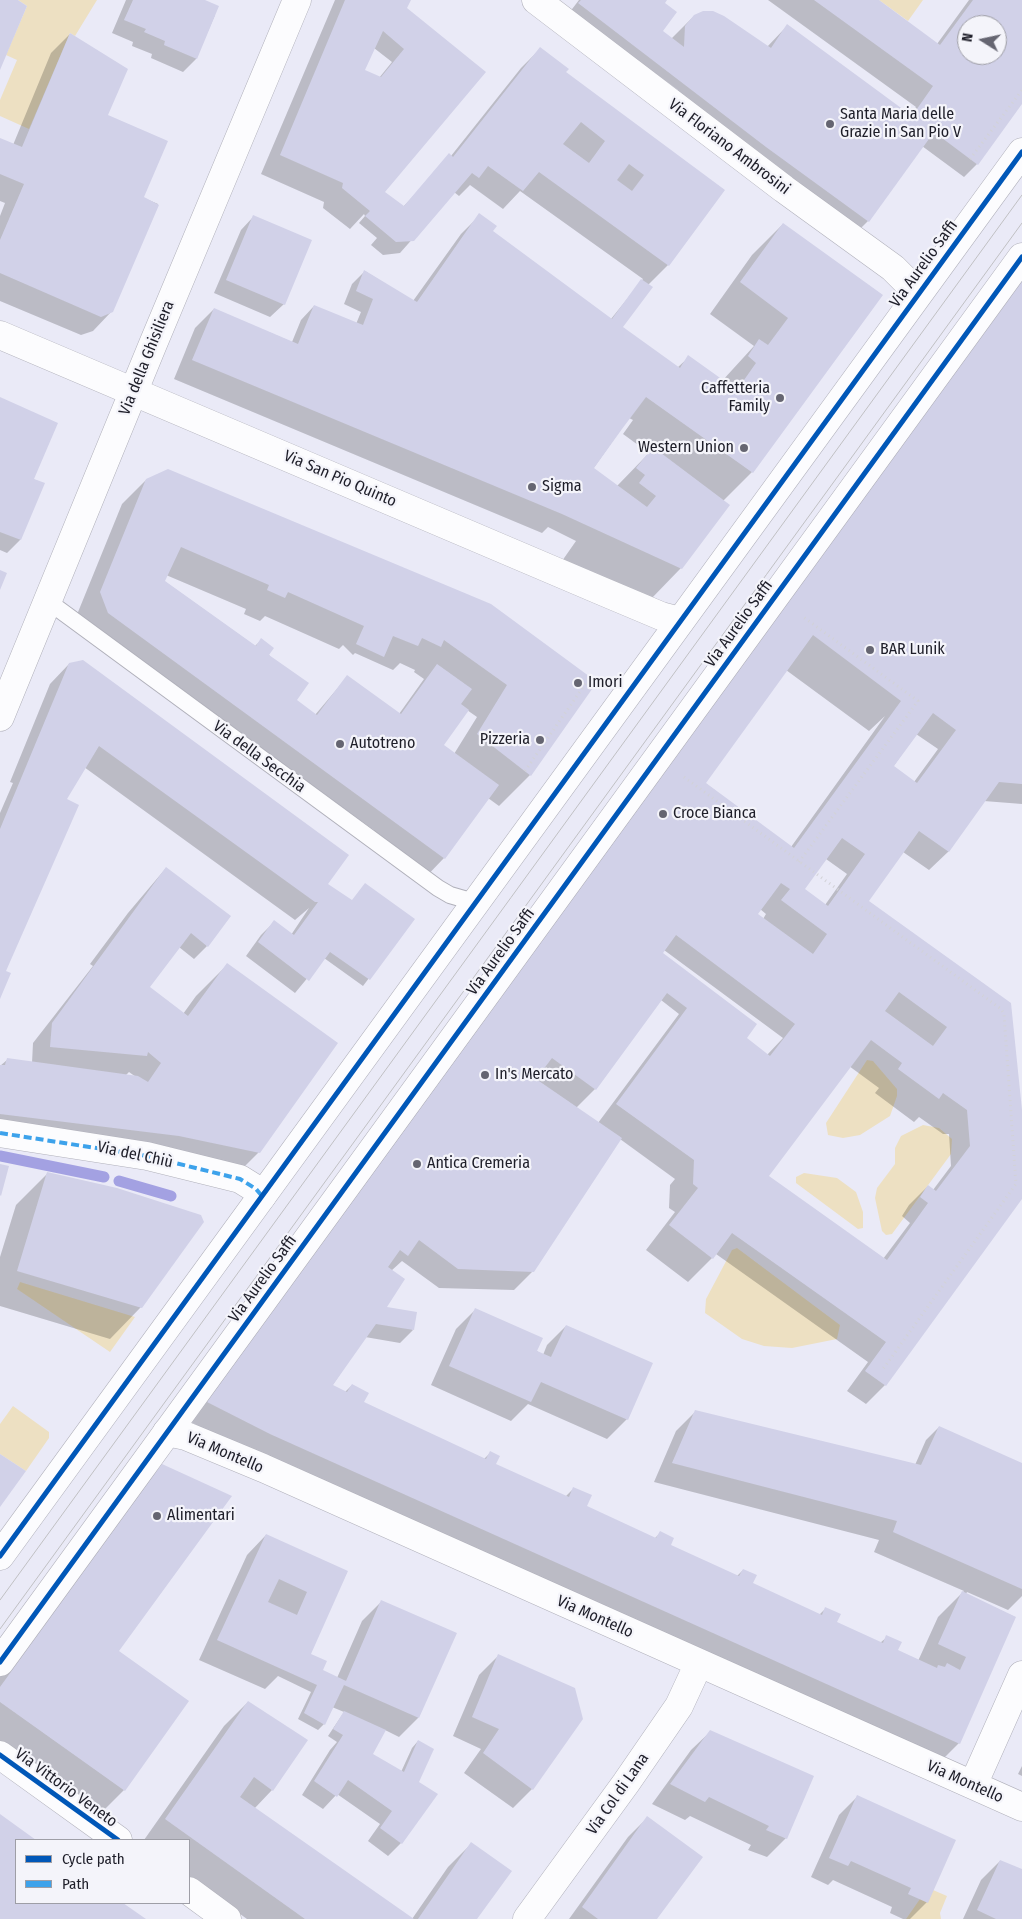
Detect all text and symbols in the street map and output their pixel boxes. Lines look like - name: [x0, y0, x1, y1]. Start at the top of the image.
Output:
- north arrow: [957, 15, 1007, 65]
- text: N: [959, 32, 977, 43]
- street label: Via Floriano Ambrosini: [664, 95, 794, 199]
- place label: Santa Maria delle Grazie in San Pio V: [840, 105, 961, 143]
- marker: Santa Maria delle Grazie in San Pio V: [824, 118, 836, 130]
- street label: Via Aurelio Saffi: [886, 217, 962, 311]
- street label: Via della Ghisiliera: [115, 298, 179, 418]
- place label: Caffetteria Family: [701, 379, 770, 417]
- marker: Caffetteria Family: [774, 392, 786, 404]
- place label: Western Union: [638, 438, 734, 458]
- marker: Western Union: [738, 442, 750, 454]
- street label: Via San Pio Quinto: [281, 447, 399, 511]
- place label: Sigma: [542, 477, 582, 497]
- marker: Sigma: [526, 481, 538, 493]
- street label: Via Aurelio Saffi: [701, 577, 777, 671]
- place label: BAR Lunik: [880, 640, 945, 660]
- marker: BAR Lunik: [864, 644, 876, 656]
- place label: Imori: [588, 673, 623, 693]
- marker: Imori: [572, 677, 584, 689]
- street label: Via della Secchia: [209, 717, 309, 797]
- place label: Pizzeria: [480, 730, 530, 750]
- place label: Autotreno: [350, 734, 415, 754]
- marker: Pizzeria: [534, 734, 546, 746]
- marker: Autotreno: [334, 738, 346, 750]
- place label: Croce Bianca: [673, 804, 756, 824]
- marker: Croce Bianca: [657, 808, 669, 820]
- street label: Via Aurelio Saffi: [463, 905, 539, 999]
- place label: In's Mercato: [495, 1065, 573, 1085]
- marker: In's Mercato: [479, 1069, 491, 1081]
- street label: Via del Chiù: [95, 1138, 175, 1172]
- place label: Antica Cremeria: [427, 1154, 530, 1174]
- marker: Antica Cremeria: [411, 1158, 423, 1170]
- street label: Via Aurelio Saffi: [225, 1232, 301, 1326]
- street label: Via Montello: [184, 1428, 266, 1478]
- place label: Alimentari: [167, 1506, 235, 1526]
- marker: Alimentari: [151, 1510, 163, 1522]
- street label: Via Montello: [554, 1592, 636, 1642]
- street label: Via Vittorio Veneto: [11, 1744, 121, 1832]
- street label: Via Col di Lana: [583, 1749, 653, 1839]
- street label: Via Montello: [924, 1757, 1006, 1807]
- legend: [15, 1839, 190, 1904]
- text: Cycle path: [62, 1850, 125, 1868]
- text: Path: [62, 1875, 89, 1893]

